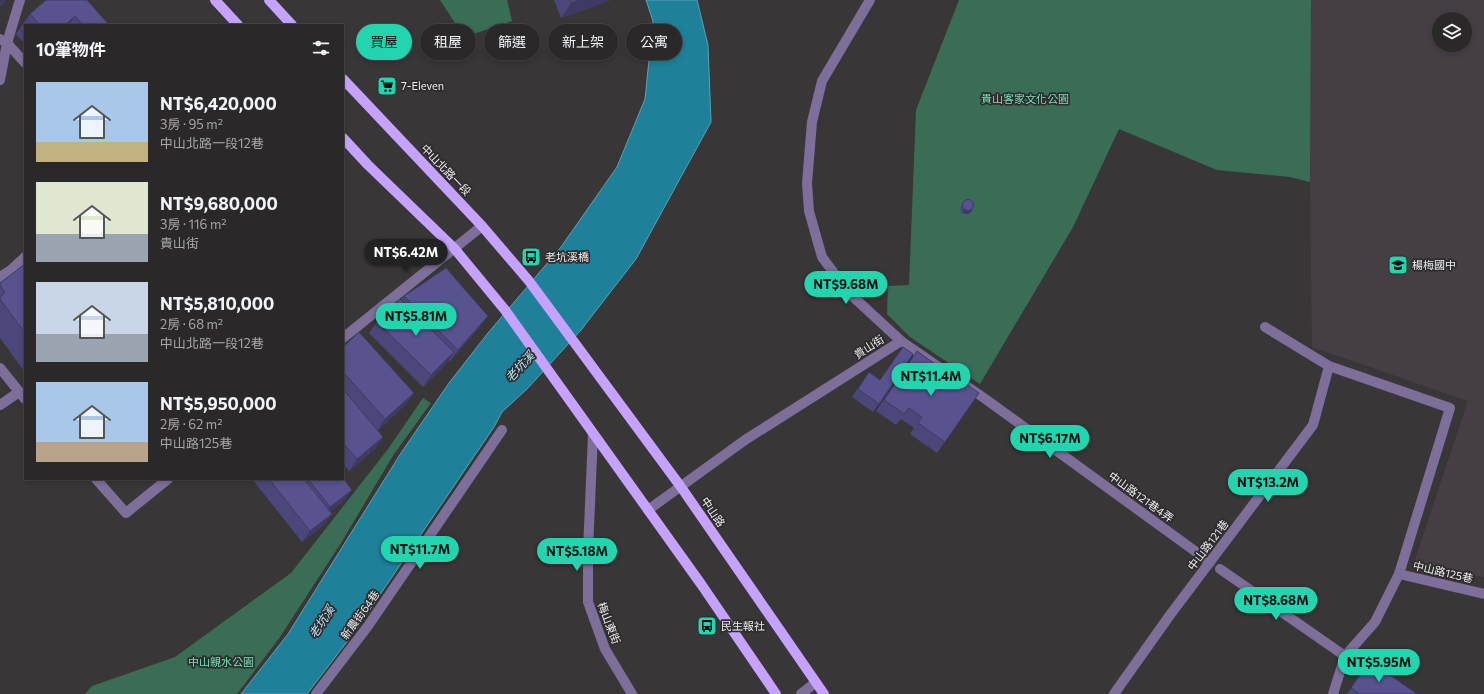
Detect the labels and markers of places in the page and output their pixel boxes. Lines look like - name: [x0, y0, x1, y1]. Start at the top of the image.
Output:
- supermarket icon: 7-Eleven: [376, 75, 398, 97]
- place label: 7-Eleven: [401, 79, 444, 92]
- pin: NT$6.42M: [365, 239, 447, 273]
- bus stop icon: 老坑溪橋: [520, 246, 542, 268]
- place label: 老坑溪橋: [545, 250, 589, 263]
- school or university icon: 楊梅國中: [1387, 254, 1409, 276]
- place label: 楊梅國中: [1412, 258, 1456, 271]
- pin: NT$9.68M: [805, 271, 887, 305]
- pin: NT$5.81M: [375, 303, 457, 337]
- pin: NT$11.4M: [890, 363, 972, 397]
- pin: NT$6.17M: [1009, 425, 1091, 459]
- pin: NT$13.2M: [1227, 469, 1309, 503]
- pin: NT$11.7M: [379, 536, 461, 570]
- pin: NT$5.18M: [536, 538, 618, 572]
- pin: NT$8.68M: [1235, 587, 1317, 621]
- bus stop icon: 民生報社: [696, 615, 718, 637]
- place label: 民生報社: [721, 619, 765, 632]
- pin: NT$5.95M: [1338, 649, 1420, 683]

